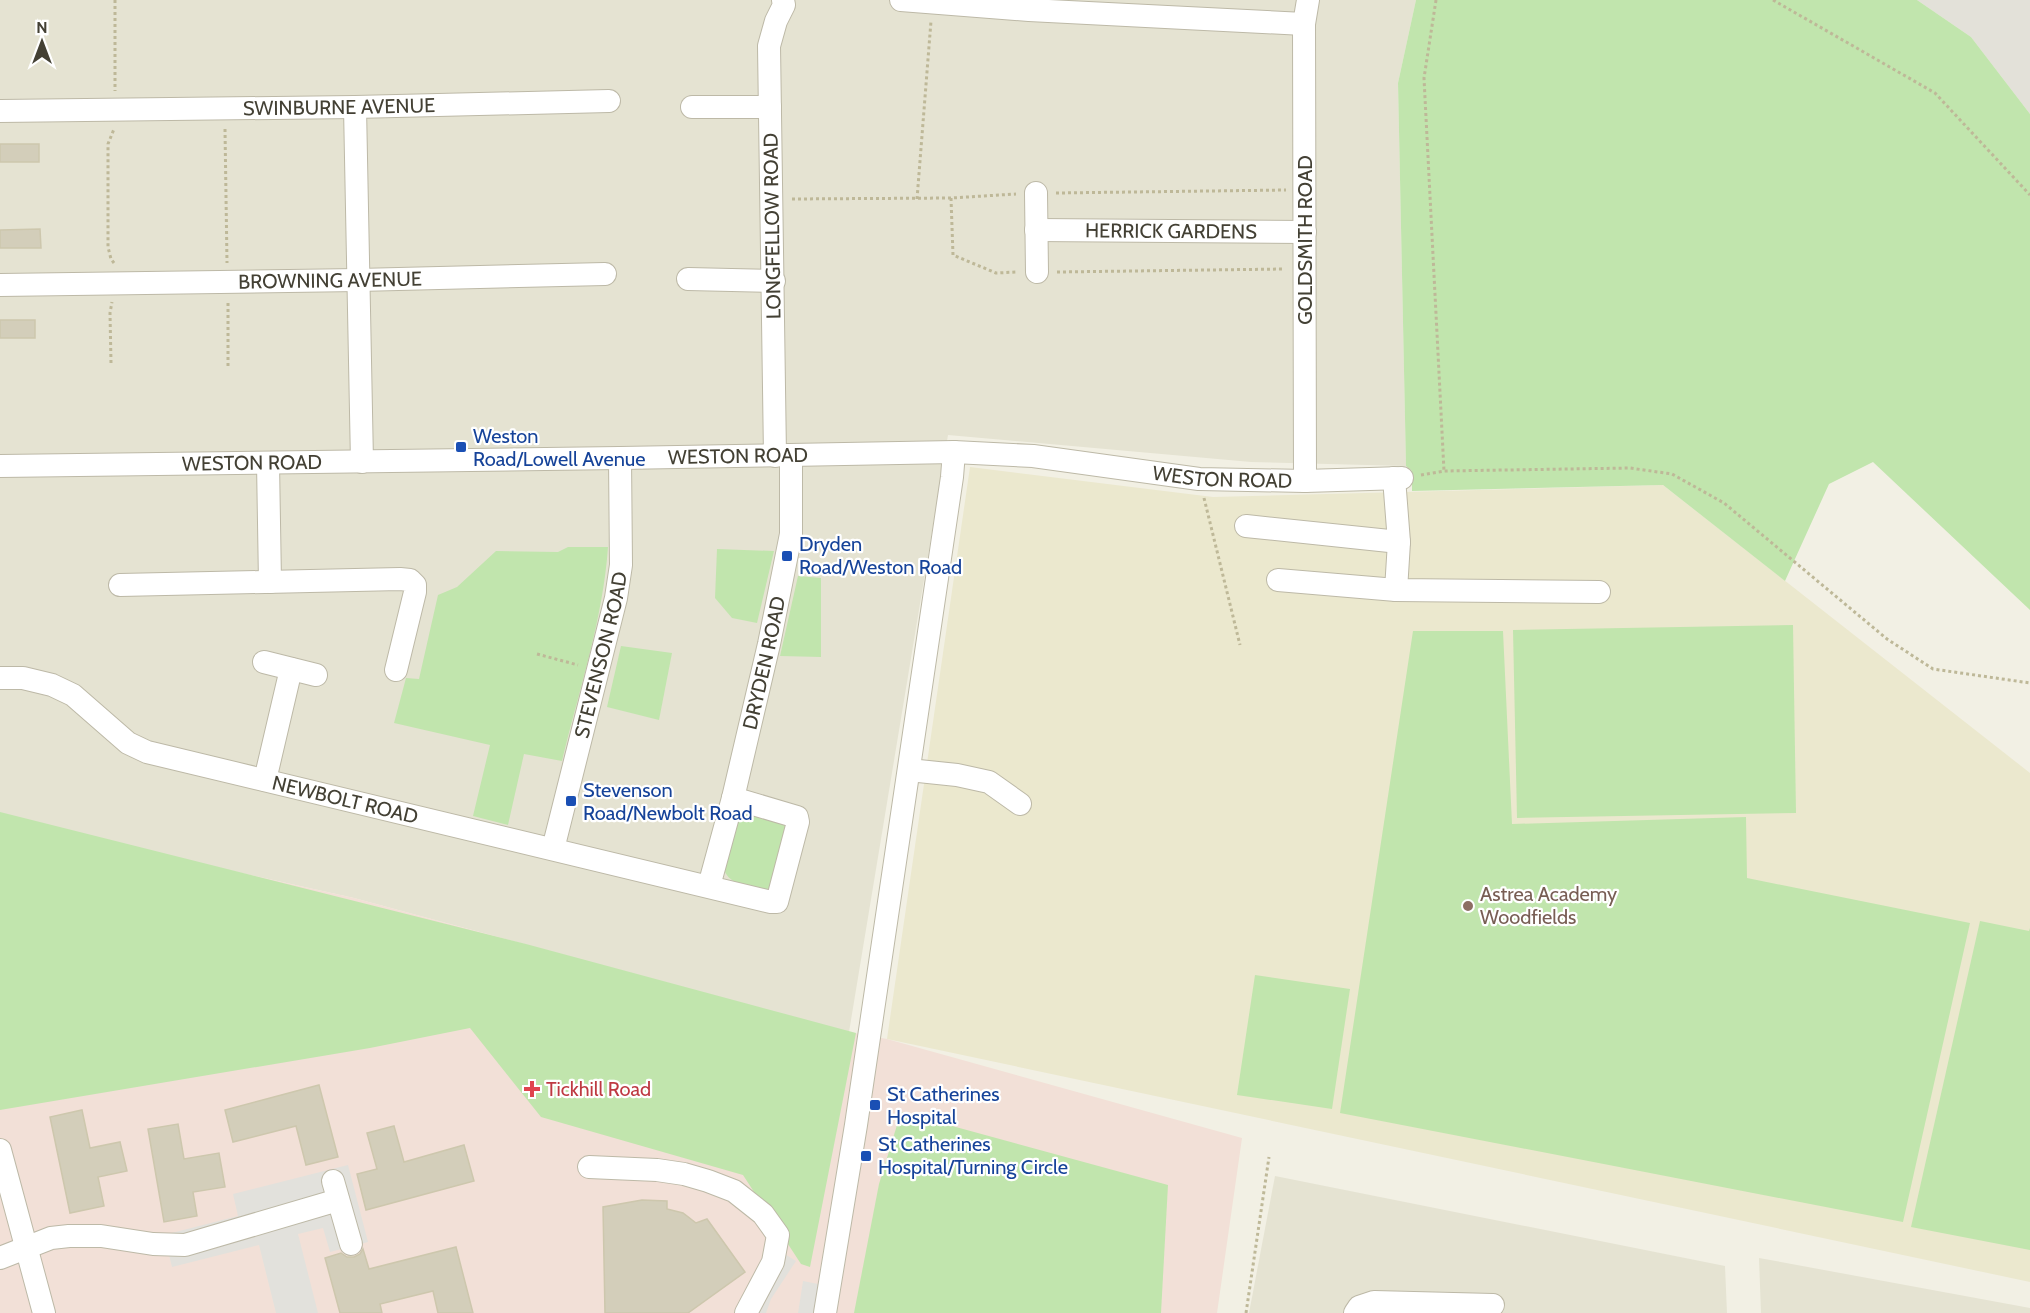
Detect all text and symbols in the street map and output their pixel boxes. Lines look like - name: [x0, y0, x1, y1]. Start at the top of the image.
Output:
- north arrow: [12, 12, 72, 72]
- text: N: [36, 18, 48, 37]
- street label: SWINBURNE AVENUE: [243, 93, 435, 120]
- street label: LONGFELLOW ROAD: [758, 133, 786, 319]
- street label: GOLDSMITH ROAD: [1293, 155, 1317, 325]
- street label: HERRICK GARDENS: [1085, 218, 1257, 244]
- street label: BROWNING AVENUE: [238, 266, 422, 294]
- place label: Weston Road/Lowell Avenue: [473, 424, 646, 471]
- marker: Weston Road/Lowell Avenue: [454, 440, 468, 454]
- street label: WESTON ROAD: [668, 443, 808, 469]
- street label: WESTON ROAD: [182, 450, 322, 476]
- street label: WESTON ROAD: [1151, 461, 1292, 493]
- place label: Dryden Road/Weston Road: [799, 532, 962, 579]
- marker: Dryden Road/Weston Road: [780, 549, 794, 563]
- street label: STEVENSON ROAD: [569, 570, 632, 741]
- street label: DRYDEN ROAD: [737, 594, 790, 732]
- street label: NEWBOLT ROAD: [270, 771, 421, 829]
- place label: Stevenson Road/Newbolt Road: [583, 778, 753, 825]
- marker: Stevenson Road/Newbolt Road: [564, 794, 578, 808]
- place label: Astrea Academy Woodfields: [1480, 882, 1617, 929]
- marker: Astrea Academy Woodfields: [1461, 899, 1475, 913]
- place label: Tickhill Road: [546, 1077, 651, 1101]
- marker: Tickhill Road: [523, 1080, 541, 1098]
- place label: St Catherines Hospital: [887, 1082, 999, 1129]
- marker: St Catherines Hospital: [868, 1098, 882, 1112]
- place label: St Catherines Hospital/Turning Circle: [878, 1132, 1068, 1179]
- marker: St Catherines Hospital/Turning Circle: [859, 1149, 873, 1163]

